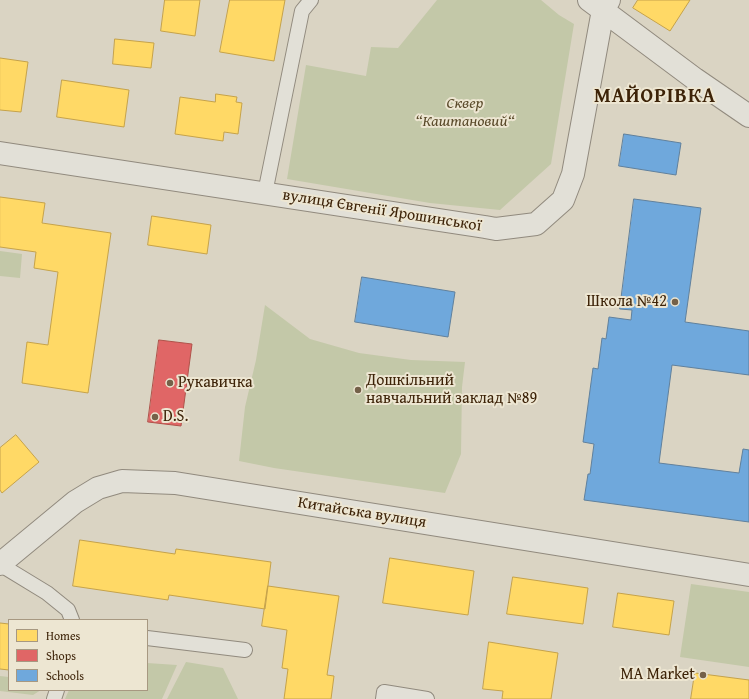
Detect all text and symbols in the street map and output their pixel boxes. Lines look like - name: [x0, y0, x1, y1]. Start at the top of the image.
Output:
- district label: МАЙОРІВКА: [594, 85, 716, 109]
- park label: Сквер “Каштановий“: [416, 94, 514, 132]
- street label: вулиця Євгенії Ярошинської: [281, 186, 483, 236]
- place label: Школа №42: [587, 292, 667, 312]
- marker: Школа №42: [670, 297, 680, 307]
- place label: Дошкільний навчальний заклад №89: [366, 371, 537, 409]
- place label: Рукавичка: [178, 373, 253, 393]
- marker: Рукавичка: [165, 378, 175, 388]
- marker: Дошкільний навчальний заклад №89: [353, 385, 363, 395]
- place label: D.S.: [163, 407, 188, 427]
- marker: D.S.: [150, 412, 160, 422]
- street label: Китайська вулиця: [296, 493, 428, 533]
- legend: [8, 619, 148, 691]
- text: Homes: [46, 627, 80, 644]
- text: Shops: [46, 647, 76, 664]
- place label: MA Market: [620, 665, 695, 685]
- text: Schools: [46, 667, 84, 684]
- marker: MA Market: [698, 670, 708, 680]

